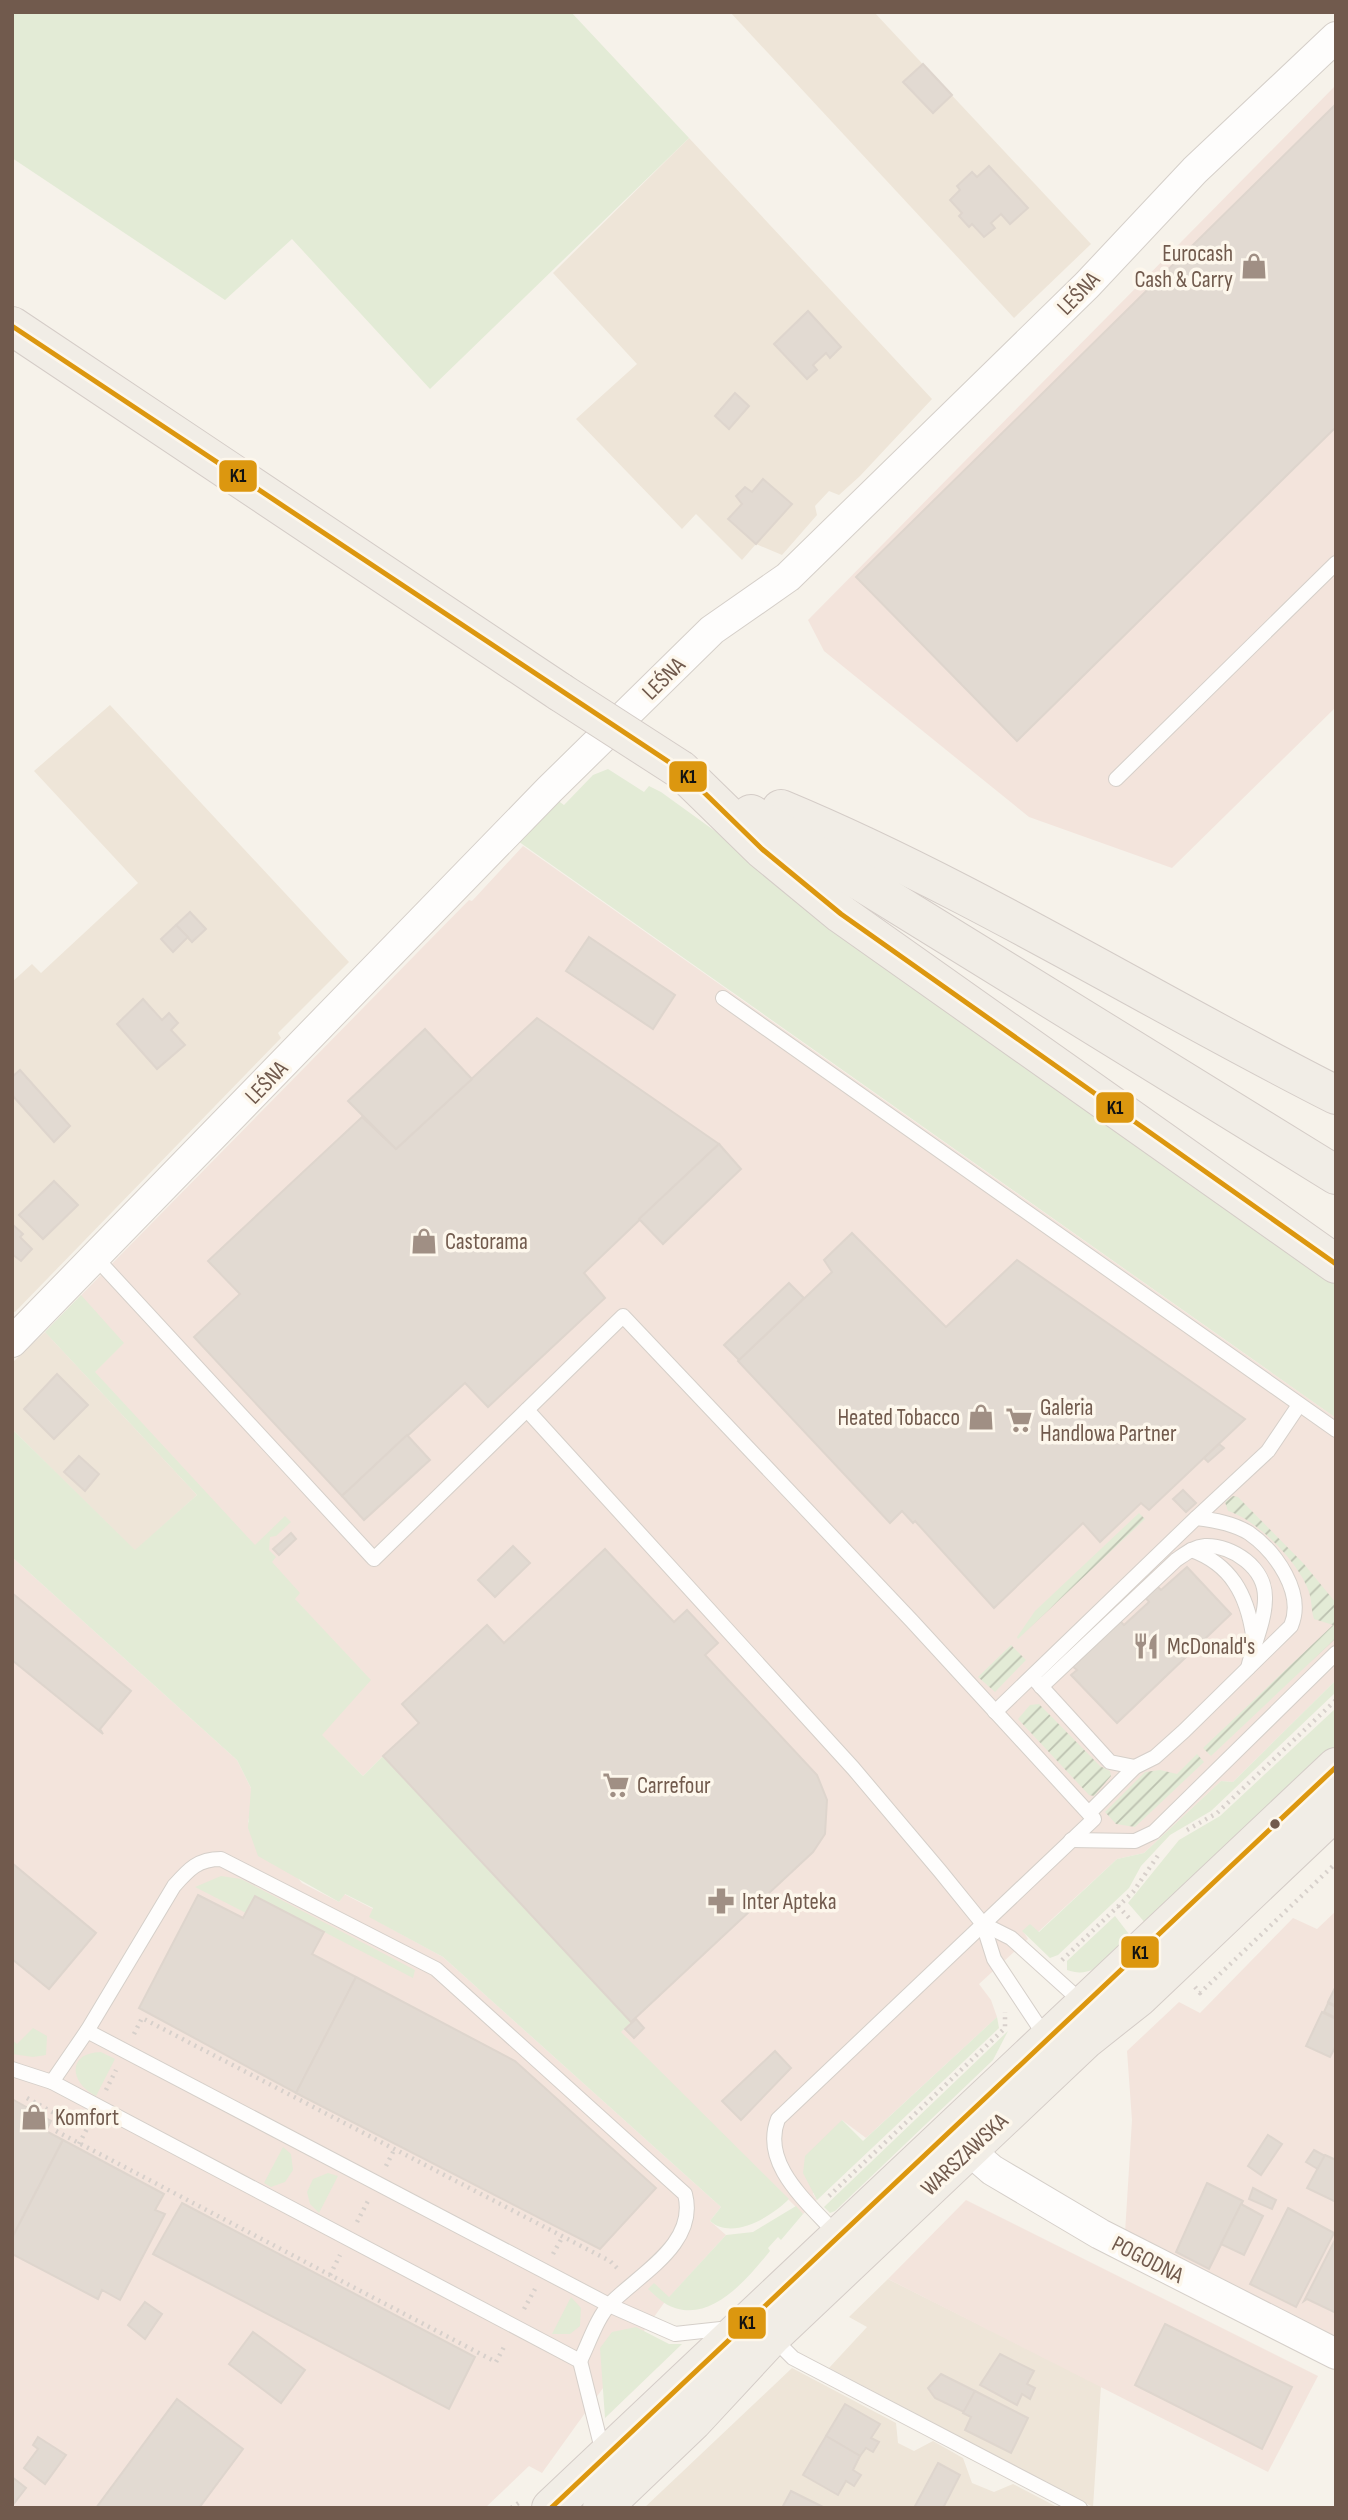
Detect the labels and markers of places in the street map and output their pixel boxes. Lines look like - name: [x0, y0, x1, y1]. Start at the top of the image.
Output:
- place label: Eurocash Cash & Carry: [1134, 240, 1233, 294]
- shop icon: Eurocash Cash & Carry: [1239, 251, 1269, 281]
- shop icon: Castorama: [409, 1226, 439, 1256]
- place label: Castorama: [445, 1228, 528, 1256]
- place label: Galeria Handlowa Partner: [1040, 1394, 1177, 1448]
- shop icon: Heated Tobacco: [966, 1402, 996, 1432]
- place label: Heated Tobacco: [837, 1404, 960, 1432]
- supermarket icon: Galeria Handlowa Partner: [1004, 1405, 1034, 1435]
- restaurant icon: McDonald's: [1131, 1631, 1161, 1661]
- place label: McDonald's: [1167, 1633, 1255, 1661]
- supermarket icon: Carrefour: [601, 1770, 631, 1800]
- place label: Carrefour: [637, 1772, 711, 1800]
- unlabelled marker: [1268, 1817, 1282, 1831]
- pharmacy icon: Inter Apteka: [706, 1886, 736, 1916]
- place label: Inter Apteka: [742, 1888, 837, 1916]
- shop icon: Komfort: [19, 2102, 49, 2132]
- place label: Komfort: [55, 2104, 119, 2132]

